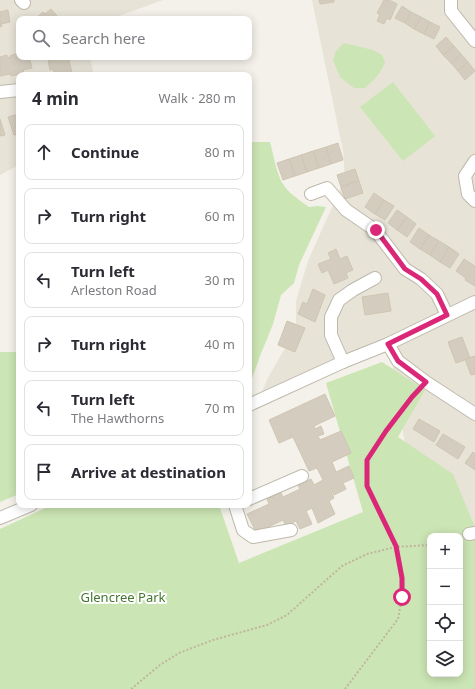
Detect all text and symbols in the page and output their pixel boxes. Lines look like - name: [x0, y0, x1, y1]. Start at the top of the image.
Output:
- search box: [16, 16, 252, 60]
- icon: search: [30, 27, 52, 49]
- text: Search here: [62, 28, 145, 48]
- text: 4 min: [32, 87, 79, 110]
- text: Walk · 280 m: [158, 89, 236, 107]
- icon: ahead: [33, 141, 55, 163]
- text: Continue: [71, 142, 139, 162]
- text: 80 m: [205, 143, 235, 161]
- icon: right: [33, 205, 55, 227]
- text: Turn right: [71, 206, 146, 226]
- text: 60 m: [205, 207, 235, 225]
- route end: [367, 221, 385, 239]
- text: Turn left: [71, 261, 135, 281]
- icon: left: [33, 269, 55, 291]
- text: 30 m: [205, 271, 235, 289]
- text: Arleston Road: [71, 281, 157, 299]
- icon: right: [33, 333, 55, 355]
- text: Turn right: [71, 334, 146, 354]
- text: 40 m: [205, 335, 235, 353]
- text: Turn left: [71, 389, 135, 409]
- icon: left: [33, 397, 55, 419]
- text: 70 m: [205, 399, 235, 417]
- text: The Hawthorns: [71, 409, 164, 427]
- icon: arrive: [33, 461, 55, 483]
- text: Arrive at destination: [71, 462, 226, 482]
- map controls: [427, 533, 463, 677]
- button: +: [427, 533, 463, 569]
- button: −: [427, 569, 463, 605]
- park label: Glencree Park: [80, 588, 166, 606]
- route start: [393, 588, 411, 606]
- button: locate: [427, 605, 463, 641]
- button: layers: [427, 641, 463, 677]

